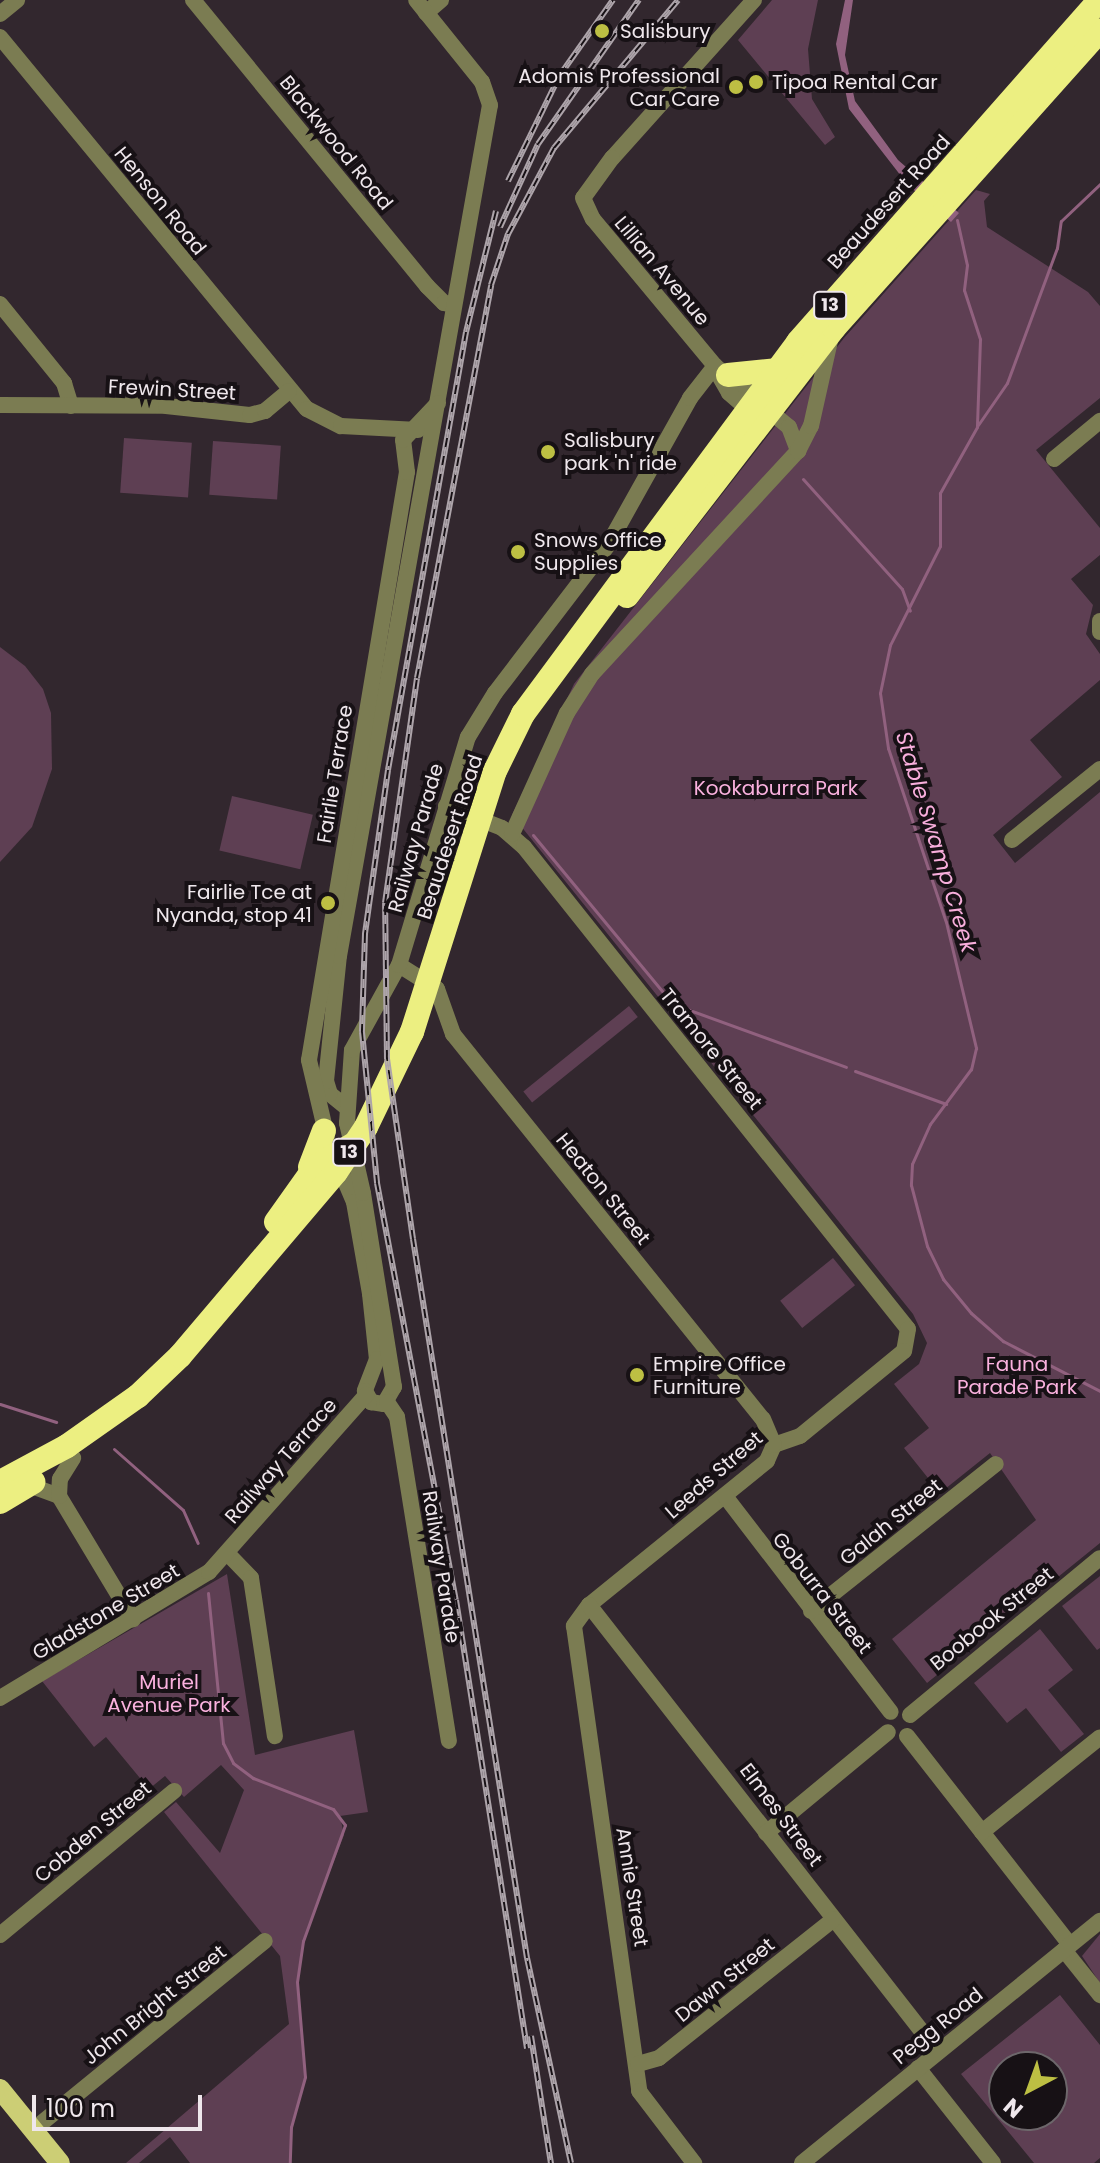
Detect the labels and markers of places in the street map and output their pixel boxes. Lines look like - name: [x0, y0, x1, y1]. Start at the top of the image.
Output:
- place label: Salisbury: [620, 19, 711, 43]
- marker: Salisbury: [591, 20, 613, 42]
- place label: Adomis Professional Car Care: [518, 64, 720, 111]
- place label: Tipoa Rental Car: [772, 70, 938, 94]
- marker: Tipoa Rental Car: [747, 73, 765, 91]
- marker: Adomis Professional Car Care: [727, 78, 745, 96]
- place label: Salisbury park 'n' ride: [564, 428, 677, 475]
- marker: Salisbury park 'n' ride: [539, 443, 557, 461]
- place label: Snows Office Supplies: [534, 528, 662, 575]
- marker: Snows Office Supplies: [509, 543, 527, 561]
- place label: Fairlie Tce at Nyanda, stop 41: [156, 880, 312, 927]
- marker: Fairlie Tce at Nyanda, stop 41: [319, 894, 337, 912]
- place label: Empire Office Furniture: [653, 1352, 786, 1399]
- marker: Empire Office Furniture: [628, 1366, 646, 1384]

